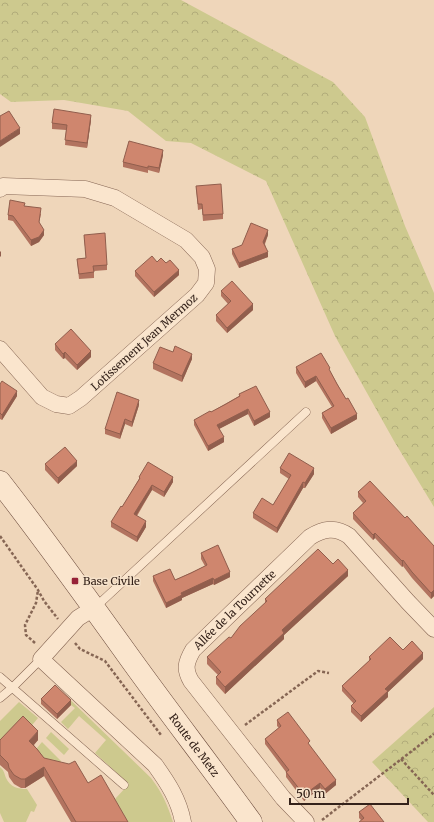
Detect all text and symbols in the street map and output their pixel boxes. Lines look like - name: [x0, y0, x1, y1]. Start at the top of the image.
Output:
- street label: Lotissement Jean Mermoz: [88, 290, 200, 394]
- street label: Allée de la Tournette: [190, 567, 279, 653]
- place label: Base Civile: [83, 574, 140, 588]
- marker: Base Civile: [70, 576, 80, 586]
- street label: Route de Metz: [166, 711, 222, 779]
- scale bar: [290, 780, 408, 806]
- text: 50 m: [296, 786, 325, 801]

